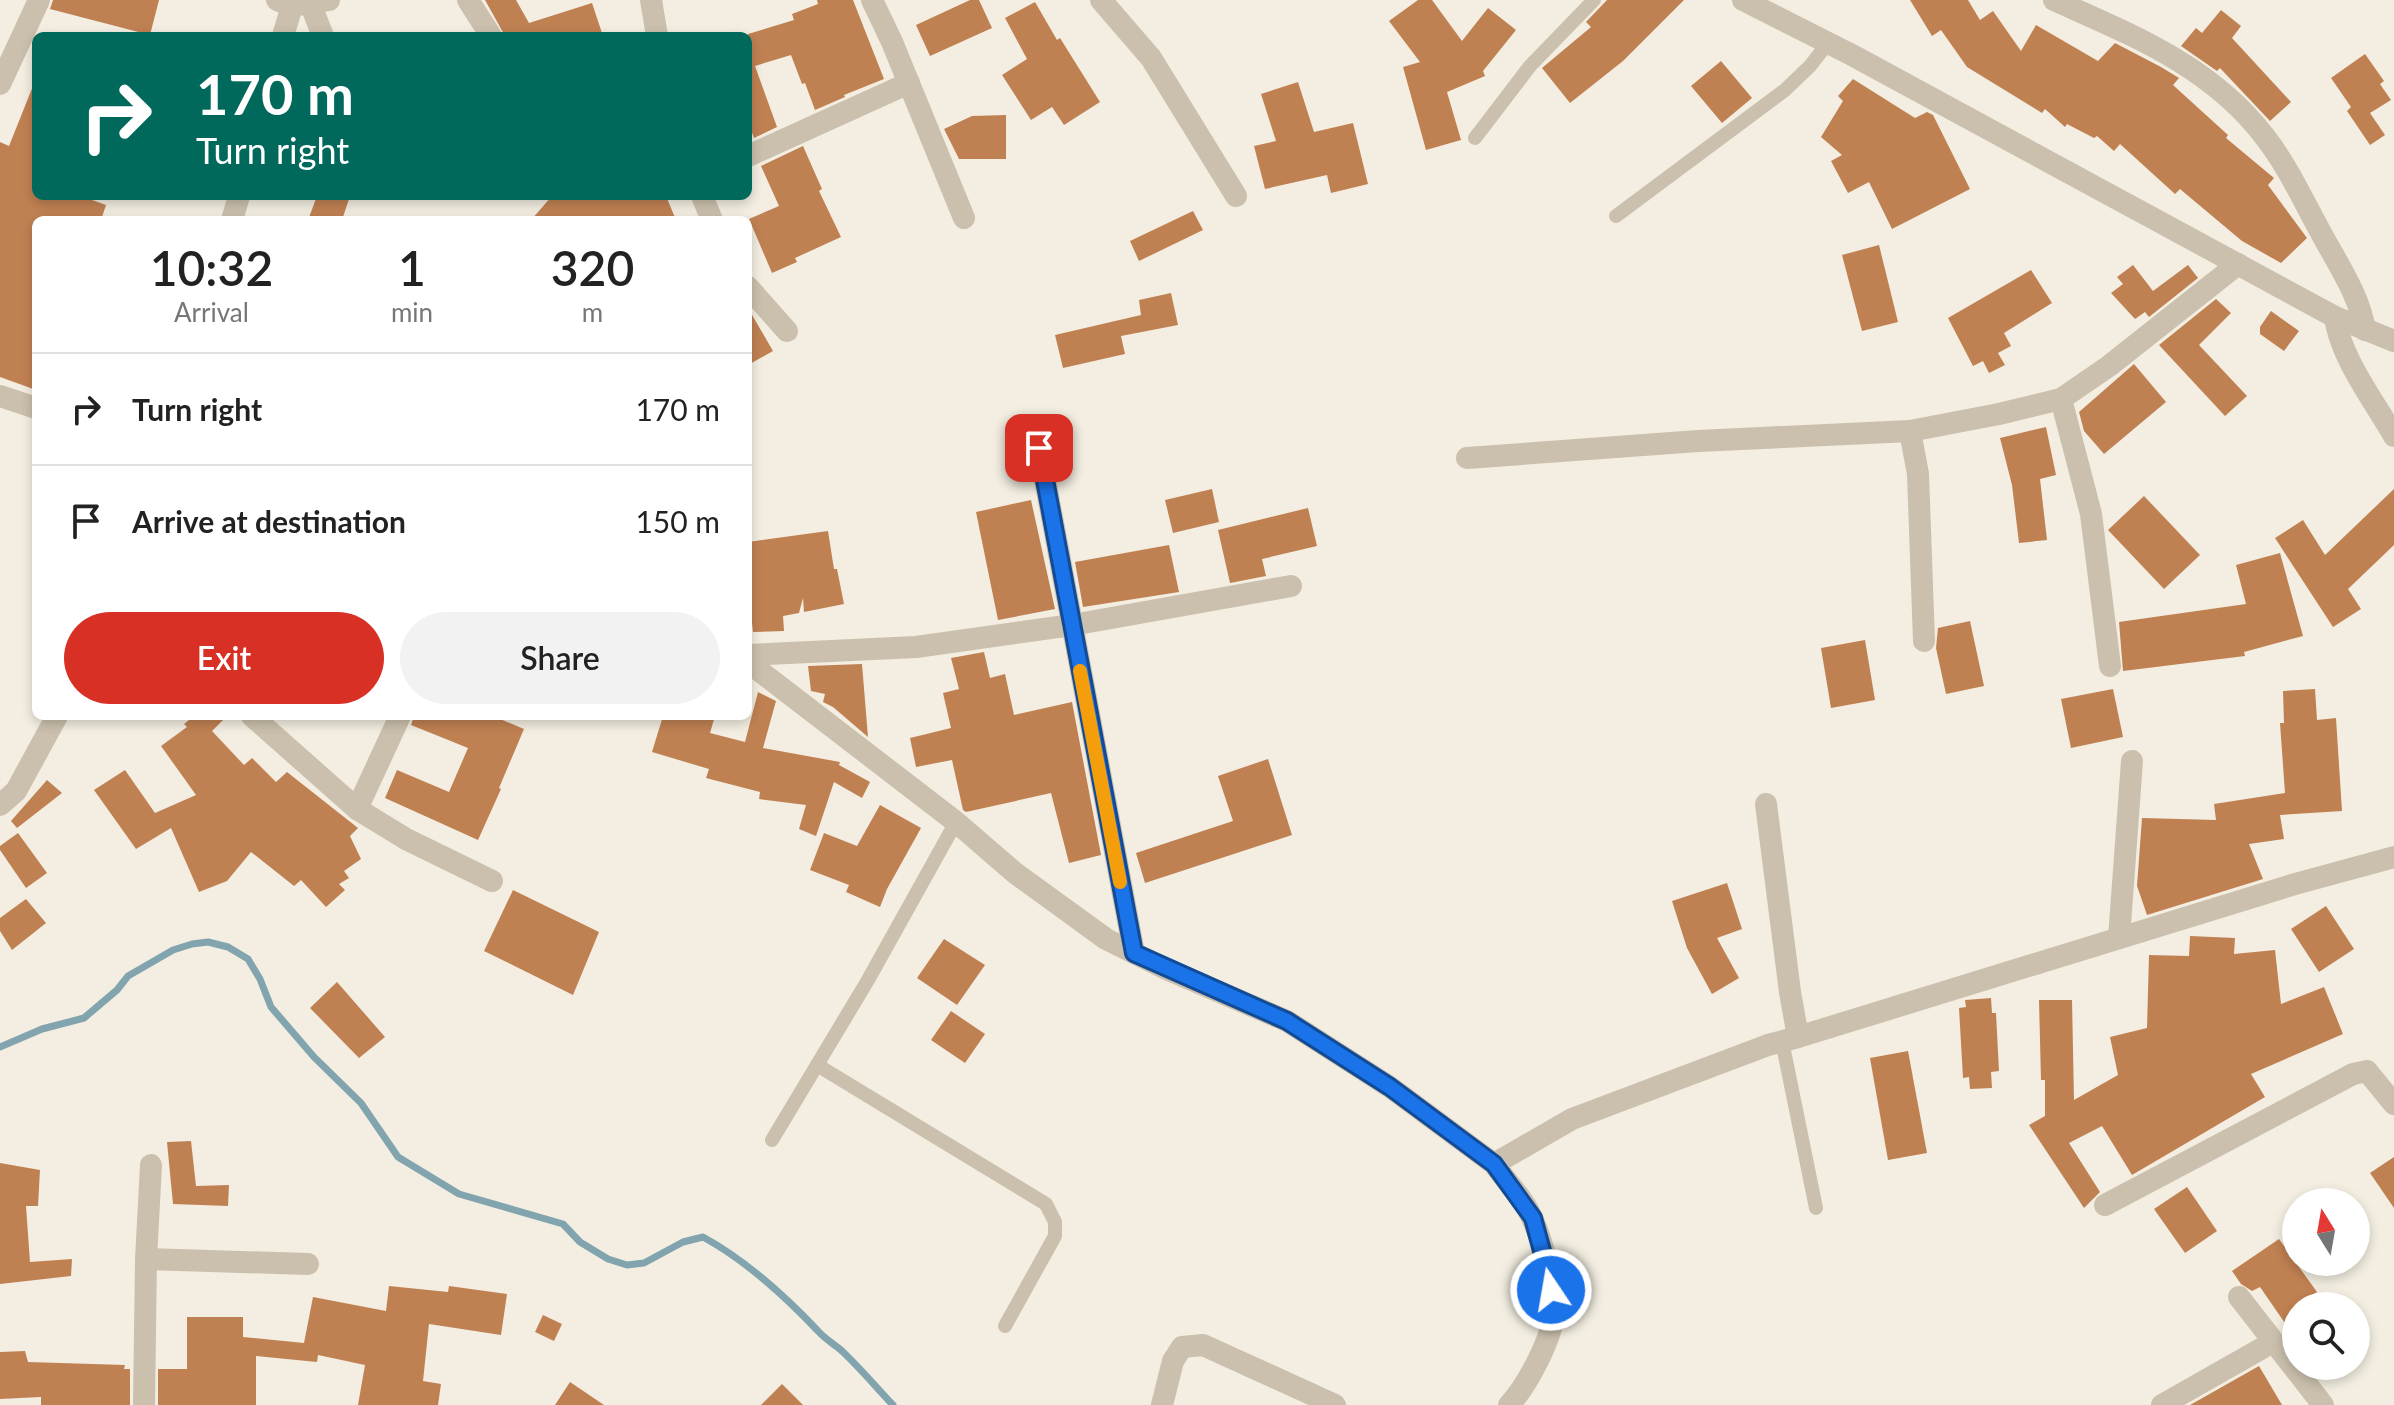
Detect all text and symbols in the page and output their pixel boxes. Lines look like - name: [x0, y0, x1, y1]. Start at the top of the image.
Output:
- text: 170 m: [196, 60, 354, 127]
- icon: right: [64, 64, 168, 168]
- text: Turn right: [196, 128, 349, 172]
- text: 10:32: [150, 239, 273, 296]
- text: 1: [398, 239, 426, 296]
- text: 320: [551, 239, 634, 296]
- text: Arrival: [174, 296, 249, 328]
- text: min: [391, 296, 433, 328]
- text: m: [582, 296, 603, 328]
- icon: right: [64, 387, 108, 431]
- text: Turn right: [132, 391, 262, 427]
- text: 170 m: [635, 391, 720, 427]
- pin: [1005, 414, 1073, 482]
- icon: arrive: [1017, 426, 1061, 470]
- icon: arrive: [64, 499, 108, 543]
- text: Arrive at destination: [132, 503, 406, 539]
- text: 150 m: [635, 503, 720, 539]
- button: Exit: [64, 612, 384, 704]
- button: Share: [400, 612, 720, 704]
- north arrow: [2282, 1188, 2370, 1276]
- map controls: [2282, 1188, 2370, 1380]
- position arrow: [1509, 1248, 1593, 1332]
- button: search: [2282, 1292, 2370, 1380]

